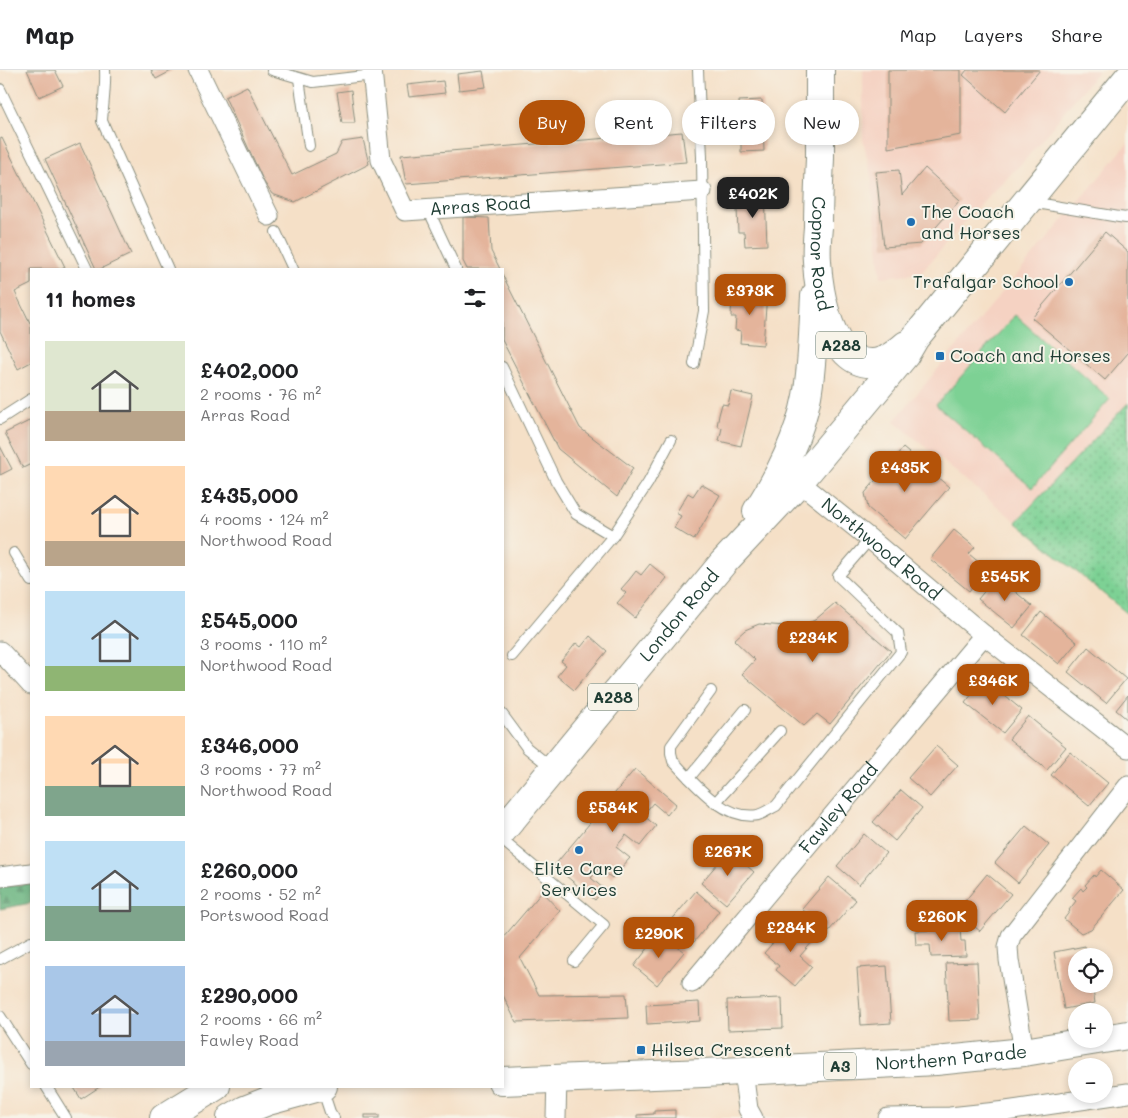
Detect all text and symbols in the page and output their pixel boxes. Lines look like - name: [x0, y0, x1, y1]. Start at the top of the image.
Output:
- text: Map: [25, 19, 74, 50]
- text: Map: [900, 23, 936, 47]
- text: Layers: [964, 23, 1023, 47]
- text: Share: [1051, 23, 1103, 47]
- chip: Buy: [519, 100, 585, 145]
- chip: Rent: [595, 100, 672, 145]
- chip: Filters: [682, 100, 775, 145]
- chip: New: [785, 100, 859, 145]
- pin: £402K: [718, 176, 788, 219]
- text: £402K: [728, 182, 778, 203]
- street label: Arras Road: [429, 190, 531, 220]
- street label: Copnor Road: [805, 196, 837, 313]
- place label: The Coach and Horses: [921, 199, 1021, 244]
- marker: The Coach and Horses: [905, 216, 917, 228]
- place label: Trafalgar School: [913, 269, 1059, 293]
- pin: £373K: [715, 274, 785, 316]
- marker: Trafalgar School: [1063, 276, 1075, 288]
- text: £373K: [726, 279, 774, 300]
- icon: filters: [461, 284, 489, 312]
- text: 11 homes: [45, 285, 136, 312]
- road number: A288: [816, 332, 866, 358]
- place label: Coach and Horses: [950, 343, 1111, 367]
- marker: Coach and Horses: [934, 350, 946, 362]
- text: £402,000: [200, 356, 299, 383]
- icon: home: [85, 361, 145, 421]
- text: 2 rooms · 76 m²: [200, 383, 321, 404]
- text: Arras Road: [200, 404, 290, 425]
- pin: £435K: [870, 450, 940, 493]
- text: £435K: [880, 456, 930, 477]
- text: £435,000: [200, 481, 298, 508]
- icon: home: [85, 486, 145, 546]
- street label: Northwood Road: [817, 492, 947, 605]
- text: 4 rooms · 124 m²: [200, 508, 329, 529]
- text: Northwood Road: [200, 529, 332, 550]
- pin: £545K: [970, 560, 1040, 602]
- street label: London Road: [634, 564, 724, 666]
- text: £545K: [980, 565, 1030, 586]
- text: £545,000: [200, 606, 298, 633]
- icon: home: [85, 611, 145, 671]
- pin: £234K: [778, 620, 848, 663]
- text: £234K: [788, 626, 838, 647]
- text: 3 rooms · 110 m²: [200, 633, 327, 654]
- text: Northwood Road: [200, 654, 332, 675]
- pin: £346K: [958, 664, 1028, 706]
- text: £346K: [968, 669, 1018, 690]
- road number: A288: [588, 684, 638, 710]
- text: £346,000: [200, 731, 299, 758]
- icon: home: [85, 736, 145, 796]
- street label: Fawley Road: [793, 757, 883, 858]
- text: 3 rooms · 77 m²: [200, 758, 321, 779]
- text: Northwood Road: [200, 779, 332, 800]
- pin: £584K: [578, 790, 648, 833]
- text: £584K: [588, 796, 638, 817]
- pin: £267K: [693, 834, 763, 877]
- text: £267K: [704, 840, 752, 861]
- marker: Elite Care Services: [573, 844, 585, 856]
- text: £260,000: [200, 856, 298, 883]
- place label: Elite Care Services: [534, 856, 624, 901]
- icon: home: [85, 861, 145, 921]
- text: 2 rooms · 52 m²: [200, 883, 321, 904]
- pin: £260K: [907, 900, 977, 942]
- text: Portswood Road: [200, 904, 329, 925]
- text: £260K: [917, 905, 967, 926]
- pin: £284K: [756, 910, 826, 953]
- pin: £290K: [624, 916, 694, 959]
- text: £284K: [766, 916, 816, 937]
- text: £290K: [634, 922, 684, 943]
- map controls: [1068, 948, 1113, 1103]
- button: locate: [1068, 948, 1113, 993]
- text: £290,000: [200, 981, 298, 1008]
- icon: home: [85, 986, 145, 1046]
- button: +: [1068, 1003, 1113, 1048]
- text: 2 rooms · 66 m²: [200, 1008, 322, 1029]
- text: Fawley Road: [200, 1029, 299, 1050]
- place label: Hilsea Crescent: [651, 1037, 792, 1061]
- street label: Northern Parade: [875, 1039, 1028, 1075]
- marker: Hilsea Crescent: [635, 1044, 647, 1056]
- road number: A3: [824, 1052, 856, 1079]
- button: −: [1068, 1058, 1113, 1103]

